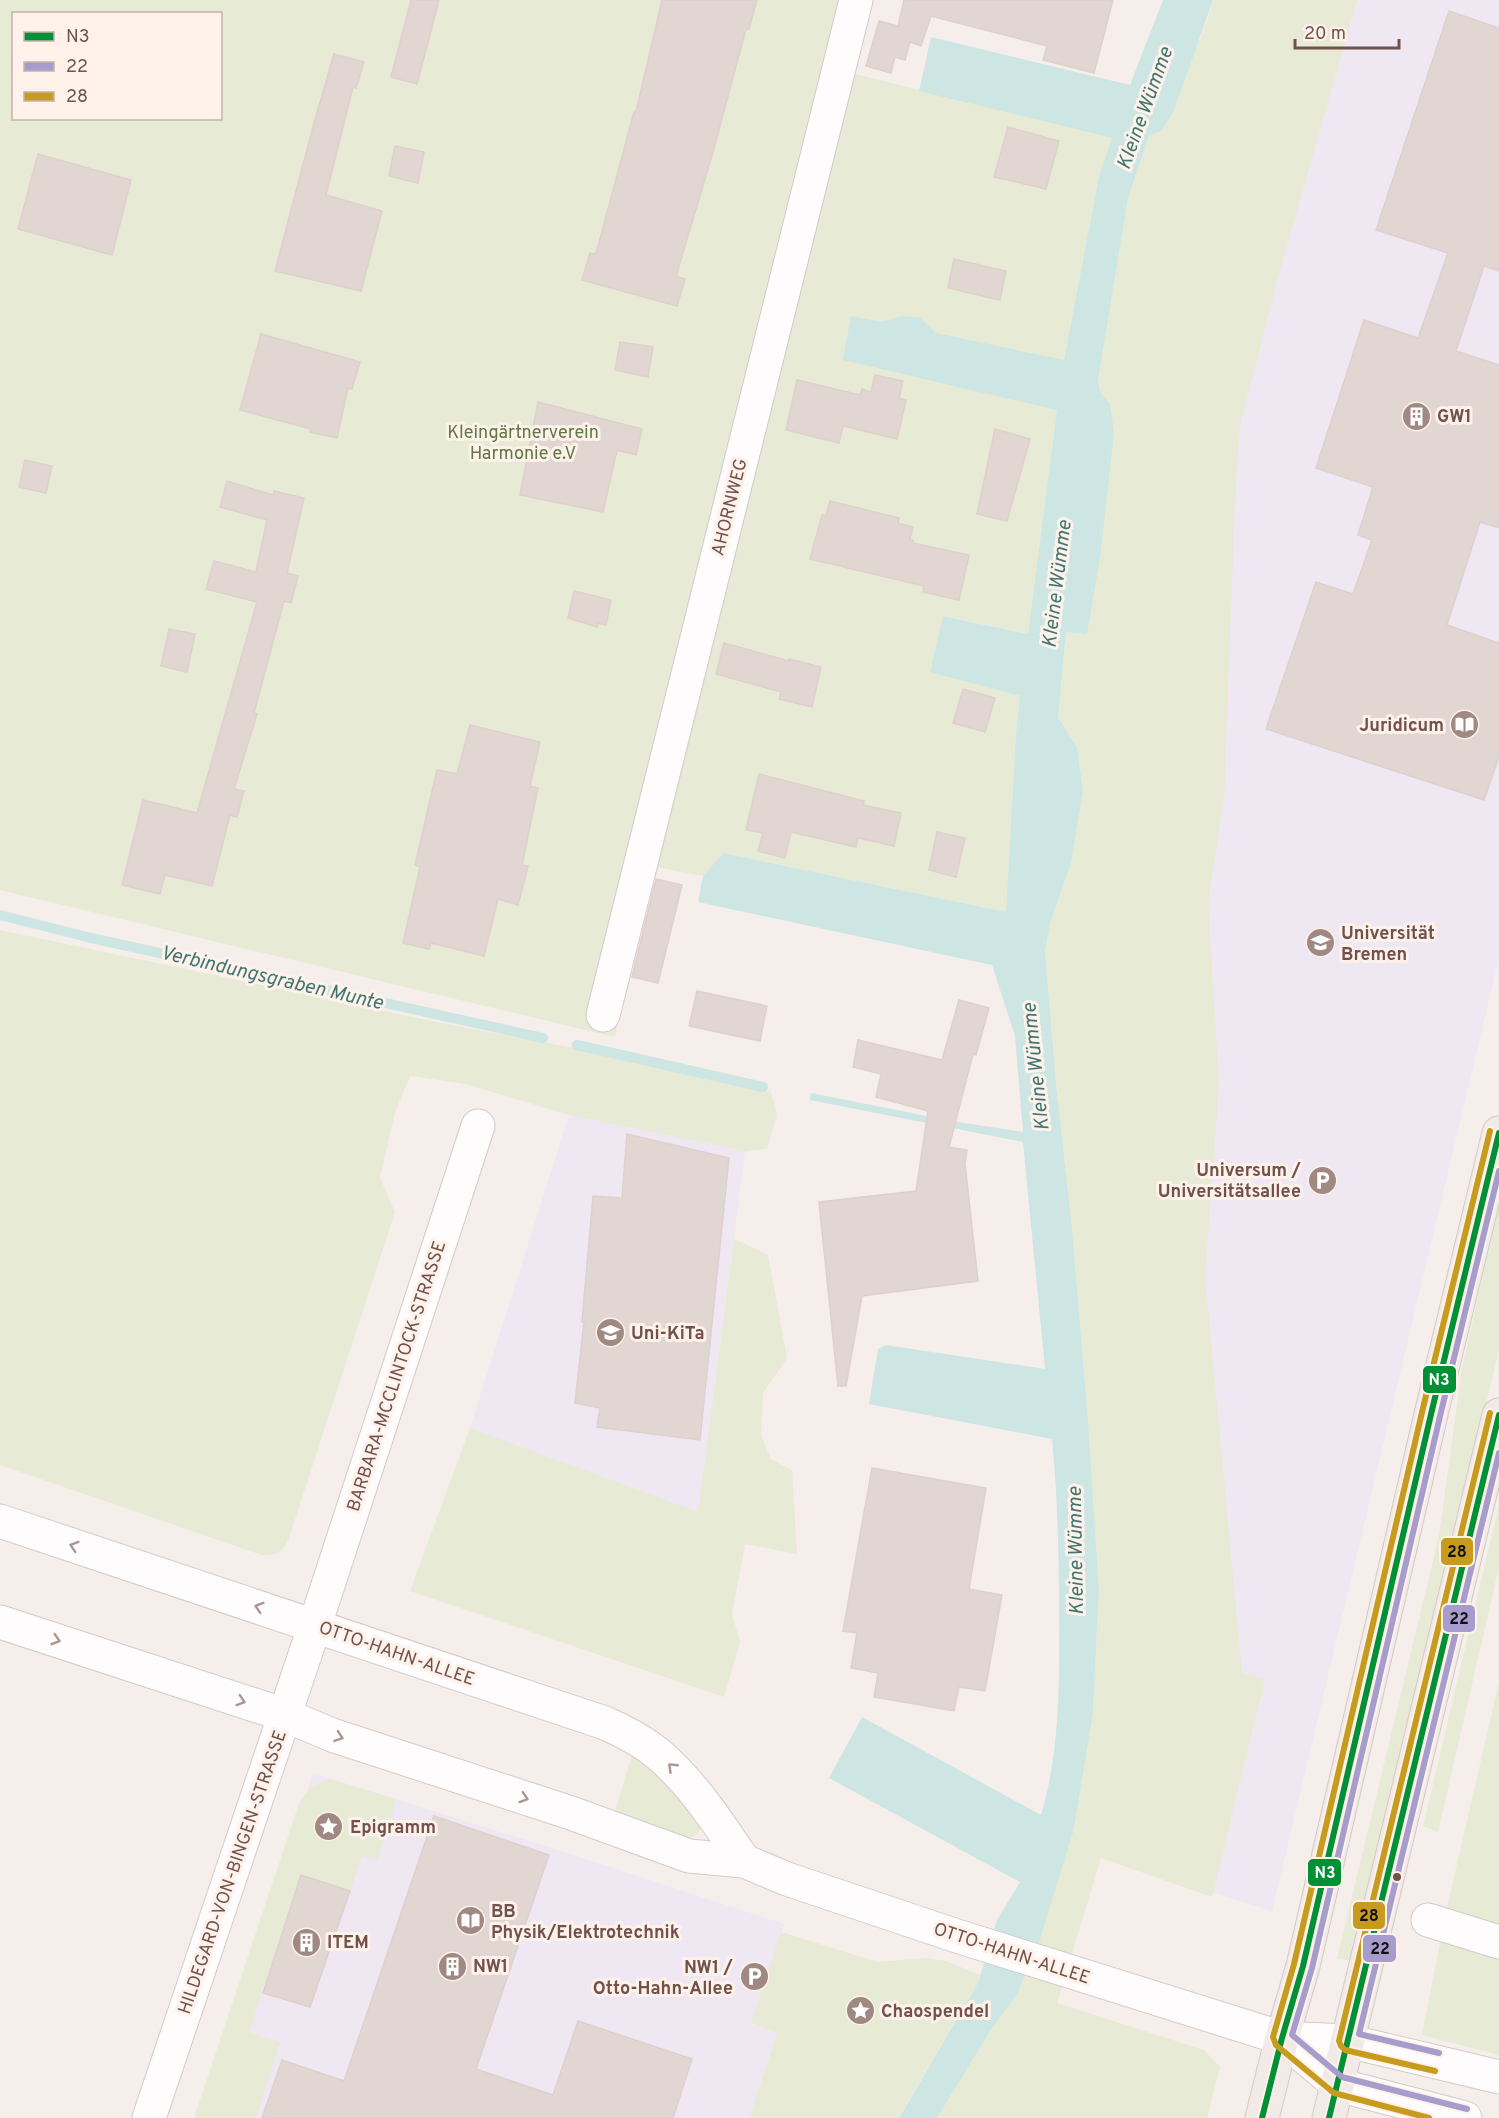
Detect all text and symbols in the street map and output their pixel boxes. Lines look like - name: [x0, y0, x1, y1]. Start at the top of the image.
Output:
- legend: [12, 12, 222, 120]
- scale bar: [1295, 12, 1398, 50]
- text: 20 m: [1304, 23, 1346, 46]
- text: N3: [66, 26, 90, 49]
- water label: Kleine Wümme: [1112, 43, 1180, 173]
- text: 22: [66, 56, 88, 79]
- text: 28: [66, 86, 88, 109]
- building icon: GW1: [1400, 400, 1432, 432]
- place label: GW1: [1437, 406, 1472, 429]
- park label: Kleingärtnerverein Harmonie e.V: [447, 422, 599, 466]
- street label: AHORNWEG: [707, 456, 754, 558]
- water label: Kleine Wümme: [1037, 518, 1079, 649]
- library icon: Juridicum: [1449, 709, 1481, 741]
- place label: Juridicum: [1359, 715, 1444, 738]
- place label: Universität Bremen: [1341, 923, 1435, 967]
- school or university icon: Universität Bremen: [1304, 927, 1336, 959]
- water label: Verbindungsgraben Munte: [158, 941, 386, 1017]
- water label: Kleine Wümme: [1017, 1001, 1057, 1132]
- place label: Universum / Universitätsallee: [1158, 1160, 1302, 1204]
- parking icon: Universum / Universitätsallee: [1306, 1164, 1338, 1196]
- street label: BARBARA-MCCLINTOCK-STRASSE: [343, 1238, 452, 1515]
- school or university icon: Uni-KiTa: [594, 1317, 626, 1349]
- place label: Uni-KiTa: [631, 1323, 704, 1346]
- line badge: N3: [1422, 1365, 1457, 1394]
- text: N3: [1428, 1371, 1450, 1391]
- water label: Kleine Wümme: [1063, 1486, 1091, 1615]
- line badge: 28: [1440, 1537, 1474, 1566]
- one-way arrow: [69, 1541, 80, 1553]
- text: 28: [1447, 1543, 1467, 1563]
- one-way arrow: [254, 1601, 265, 1614]
- line badge: 22: [1442, 1604, 1476, 1633]
- text: 22: [1449, 1610, 1469, 1630]
- street label: OTTO-HAHN-ALLEE: [316, 1617, 477, 1692]
- one-way arrow: [50, 1633, 61, 1645]
- one-way arrow: [235, 1694, 246, 1706]
- street label: HILDEGARD-VON-BINGEN-STRASSE: [174, 1727, 293, 2018]
- one-way arrow: [333, 1729, 344, 1742]
- one-way arrow: [668, 1764, 679, 1775]
- one-way arrow: [518, 1791, 529, 1803]
- place icon: Epigramm: [313, 1811, 345, 1843]
- place label: Epigramm: [350, 1817, 436, 1840]
- line badge: N3: [1307, 1858, 1342, 1887]
- text: N3: [1314, 1864, 1336, 1884]
- unlabelled marker: [1391, 1871, 1403, 1883]
- place label: BB Physik/Elektrotechnik: [491, 1901, 680, 1945]
- line badge: 28: [1352, 1901, 1386, 1930]
- library icon: BB Physik/Elektrotechnik: [454, 1905, 486, 1937]
- text: 28: [1359, 1907, 1379, 1927]
- street label: OTTO-HAHN-ALLEE: [930, 1918, 1093, 1991]
- building icon: ITEM: [290, 1926, 322, 1958]
- place label: ITEM: [327, 1932, 369, 1955]
- line badge: 22: [1362, 1934, 1397, 1963]
- text: 22: [1370, 1940, 1390, 1960]
- building icon: NW1: [436, 1950, 468, 1982]
- place label: NW1: [473, 1956, 508, 1979]
- place label: NW1 / Otto-Hahn-Allee: [593, 1957, 734, 2001]
- parking icon: NW1 / Otto-Hahn-Allee: [738, 1961, 770, 1993]
- place icon: Chaospendel: [844, 1995, 876, 2027]
- place label: Chaospendel: [881, 2001, 989, 2024]

